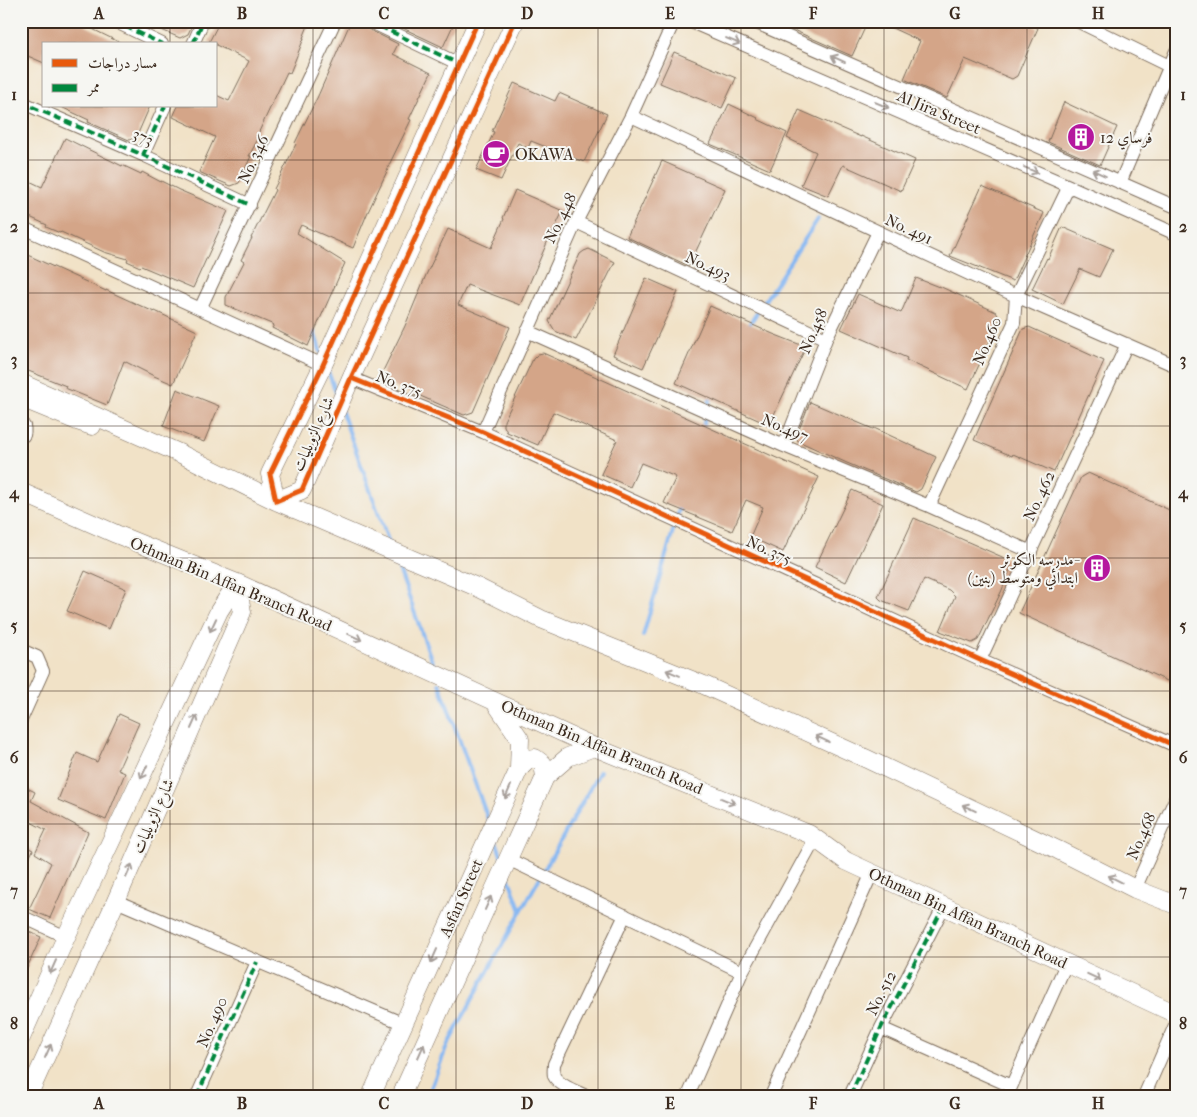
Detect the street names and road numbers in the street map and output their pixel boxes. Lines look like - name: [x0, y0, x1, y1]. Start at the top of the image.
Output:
- street label: Al Jira Street: [894, 86, 984, 138]
- street label: 373: [130, 124, 156, 150]
- street label: No. 346: [234, 132, 273, 186]
- street label: No. 448: [540, 190, 580, 246]
- street label: No. 491: [882, 210, 936, 248]
- street label: No.493: [682, 247, 734, 285]
- street label: No.458: [795, 305, 831, 357]
- street label: No.460: [968, 314, 1006, 368]
- street label: No. 375: [373, 366, 425, 402]
- street label: شارع الزويليات: [288, 394, 342, 476]
- street label: No.497: [759, 410, 812, 446]
- street label: No. 462: [1019, 468, 1059, 524]
- street label: No. 375: [743, 531, 795, 569]
- street label: Othman Bin Affan Branch Road: [127, 533, 335, 635]
- street label: Othman Bin Affan Branch Road: [498, 696, 706, 798]
- street label: شارع الزويليات: [128, 776, 182, 858]
- street label: No.468: [1122, 809, 1160, 863]
- street label: Asfan Street: [435, 856, 487, 941]
- street label: Othman Bin Affan Branch Road: [865, 863, 1071, 973]
- street label: No. 512: [862, 968, 900, 1018]
- street label: No. 490: [193, 994, 231, 1050]

